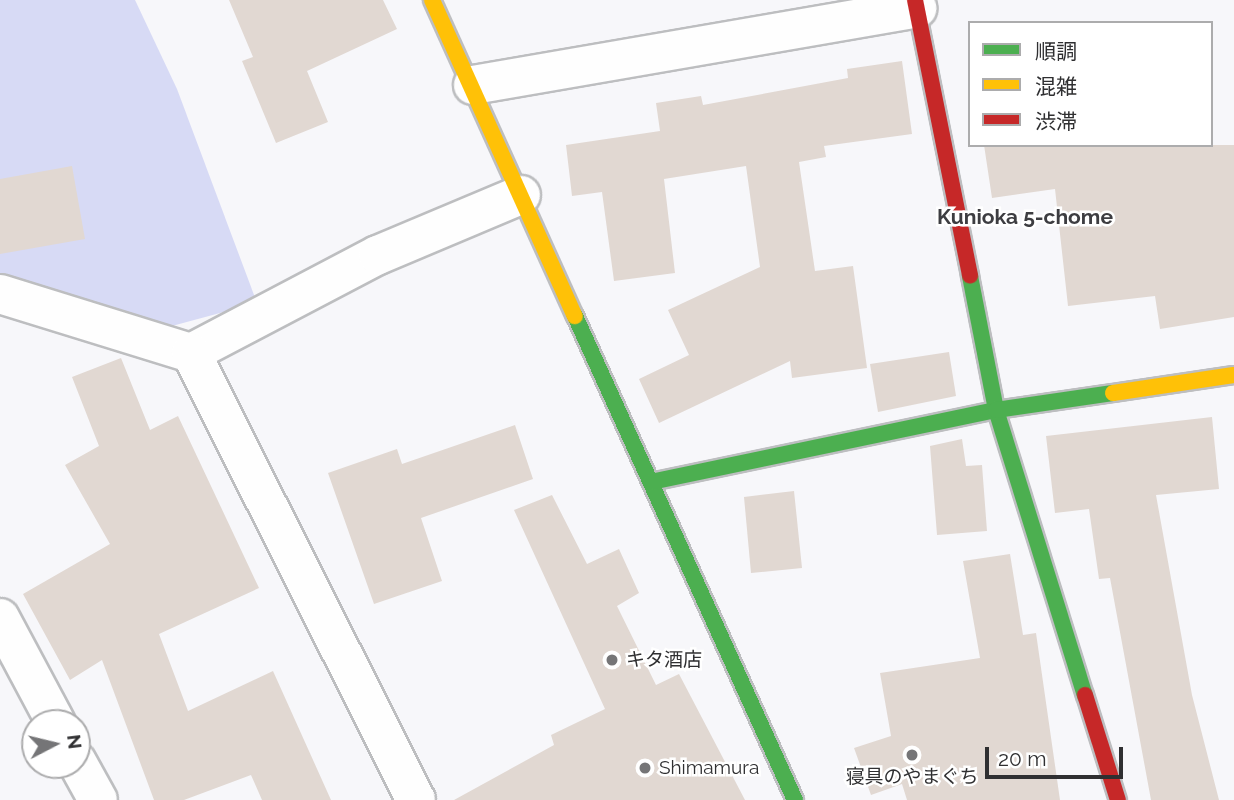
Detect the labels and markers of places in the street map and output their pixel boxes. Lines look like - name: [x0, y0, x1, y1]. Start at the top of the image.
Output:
- place label: キタ酒店: [626, 649, 702, 671]
- marker: キタ酒店: [604, 652, 620, 668]
- marker: 寝具のやまぐち: [904, 747, 920, 763]
- place label: Shimamura: [659, 757, 759, 779]
- marker: Shimamura: [637, 760, 653, 776]
- place label: 寝具のやまぐち: [846, 766, 978, 788]

